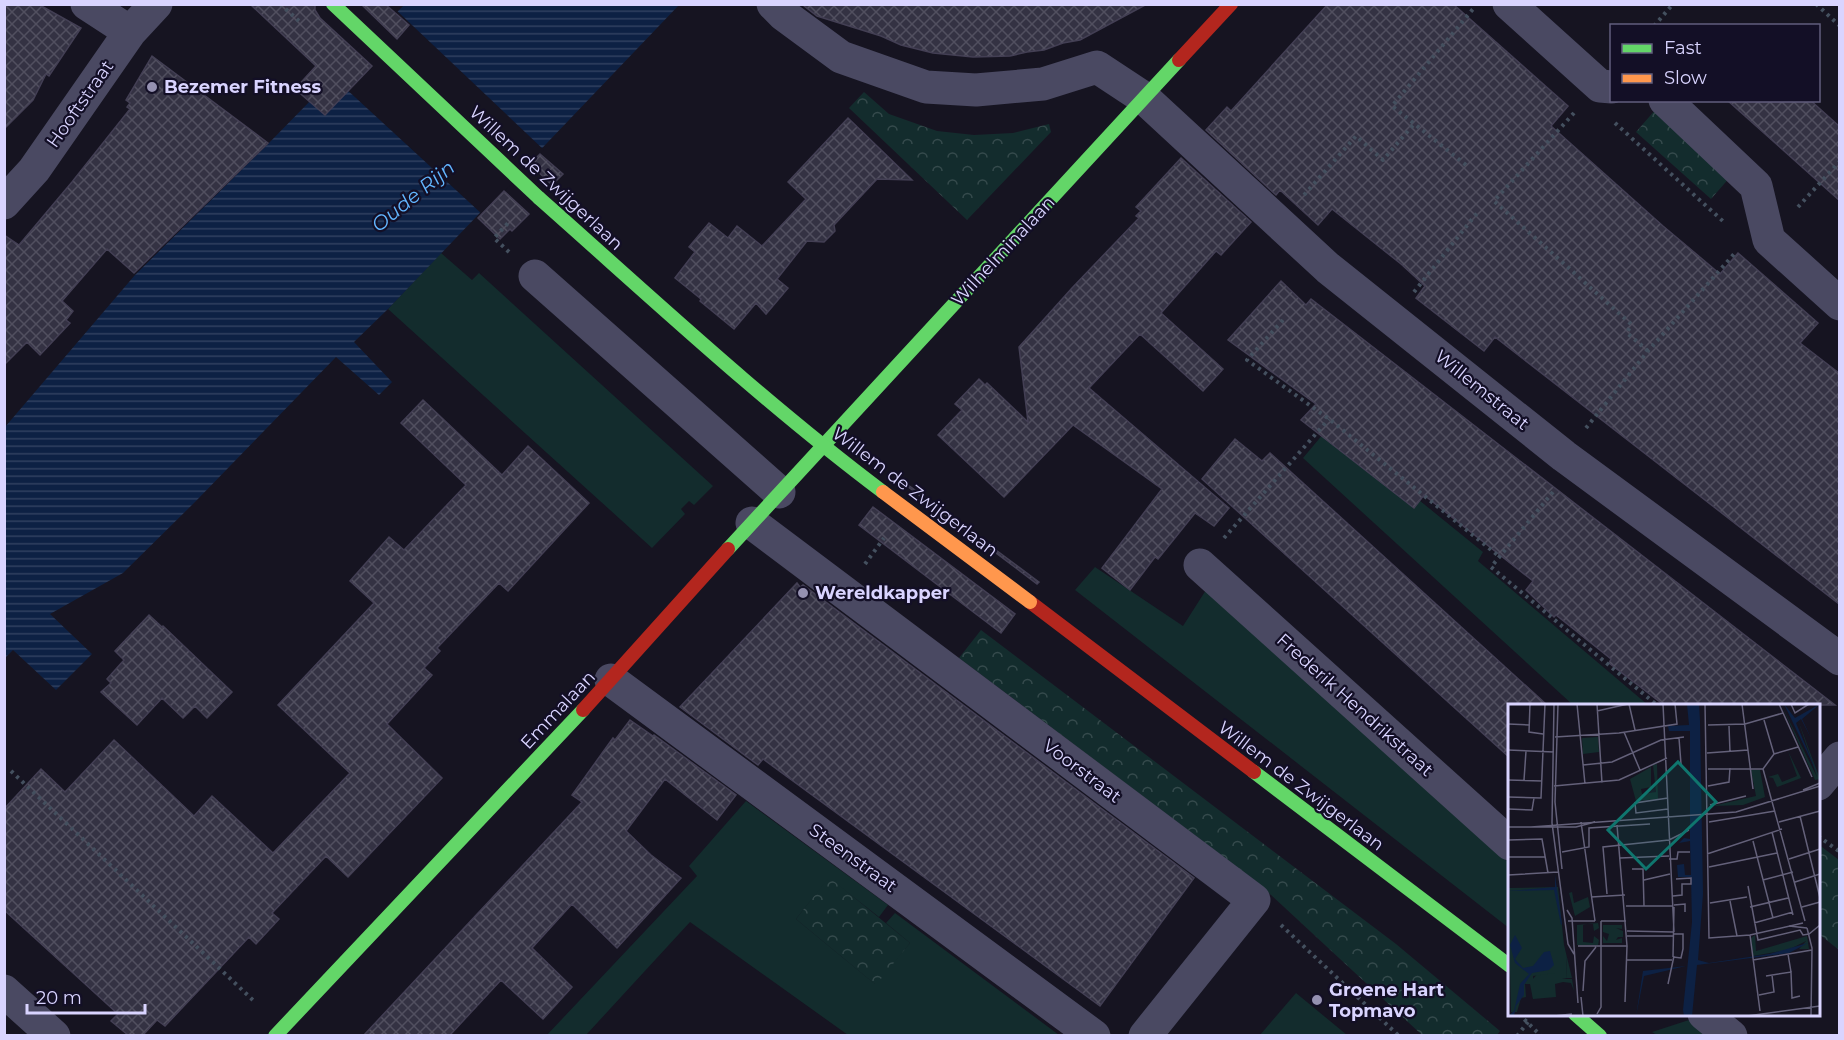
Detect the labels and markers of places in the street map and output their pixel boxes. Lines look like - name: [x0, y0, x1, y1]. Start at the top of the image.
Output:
- place label: Bezemer Fitness: [164, 76, 321, 98]
- marker: Bezemer Fitness: [145, 80, 159, 94]
- place label: Wereldkapper: [815, 582, 950, 604]
- marker: Wereldkapper: [796, 586, 810, 600]
- place label: Groene Hart Topmavo: [1329, 979, 1444, 1022]
- marker: Groene Hart Topmavo: [1310, 993, 1324, 1007]

